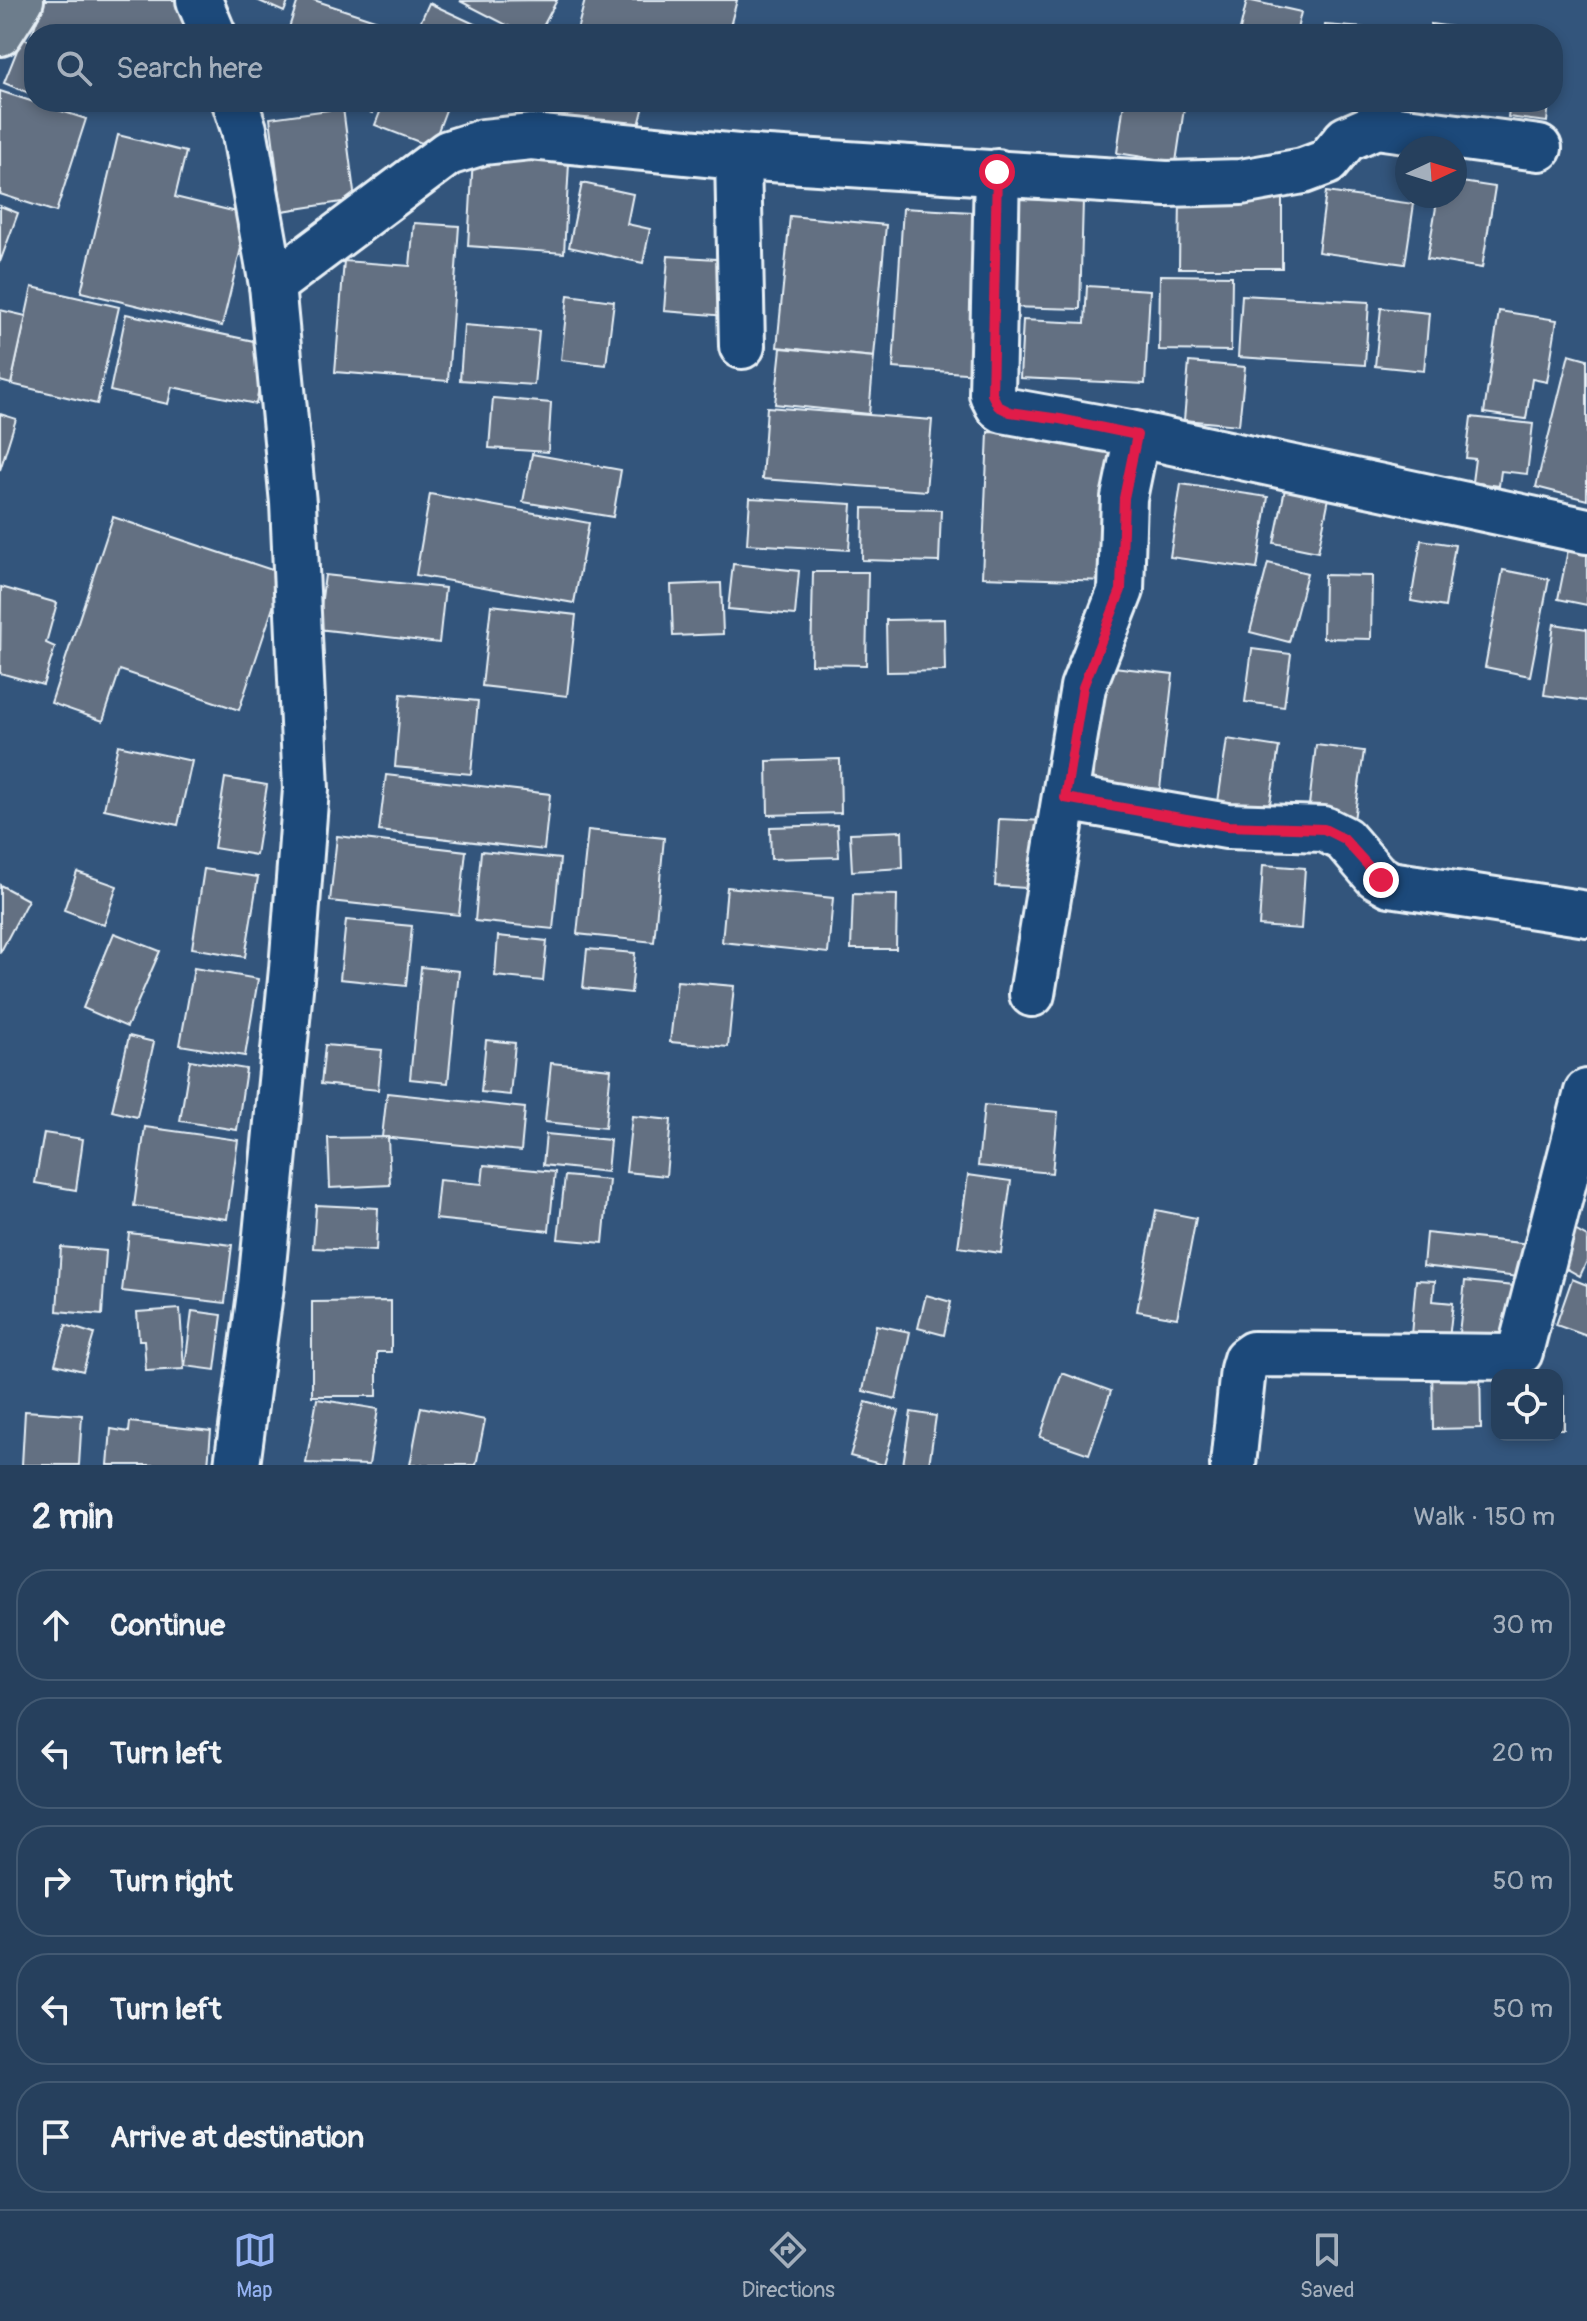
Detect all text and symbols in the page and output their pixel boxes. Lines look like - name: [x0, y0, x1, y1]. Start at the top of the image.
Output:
- search box: [24, 24, 1563, 112]
- icon: search: [52, 46, 96, 90]
- text: Search here: [116, 50, 263, 87]
- north arrow: [1395, 136, 1467, 208]
- route start: [979, 154, 1015, 190]
- route end: [1363, 862, 1399, 898]
- map controls: [1491, 1369, 1563, 1441]
- button: locate: [1491, 1369, 1563, 1441]
- text: 2 min: [32, 1496, 114, 1539]
- text: Walk · 150 m: [1413, 1501, 1555, 1533]
- icon: ahead: [34, 1603, 78, 1647]
- text: Continue: [110, 1607, 225, 1644]
- text: 30 m: [1492, 1609, 1553, 1641]
- icon: left: [34, 1731, 78, 1775]
- text: Turn left: [110, 1735, 221, 1772]
- text: 20 m: [1492, 1737, 1553, 1769]
- icon: right: [34, 1859, 78, 1903]
- text: Turn right: [110, 1863, 233, 1900]
- text: 50 m: [1492, 1865, 1553, 1897]
- icon: left: [34, 1987, 78, 2031]
- text: Turn left: [110, 1991, 221, 2028]
- text: 50 m: [1492, 1993, 1553, 2025]
- icon: arrive: [34, 2115, 78, 2159]
- text: Arrive at destination: [110, 2119, 364, 2156]
- tab: Map: [233, 2228, 277, 2304]
- tab: Directions: [742, 2228, 835, 2304]
- tab: Saved: [1300, 2228, 1354, 2304]

